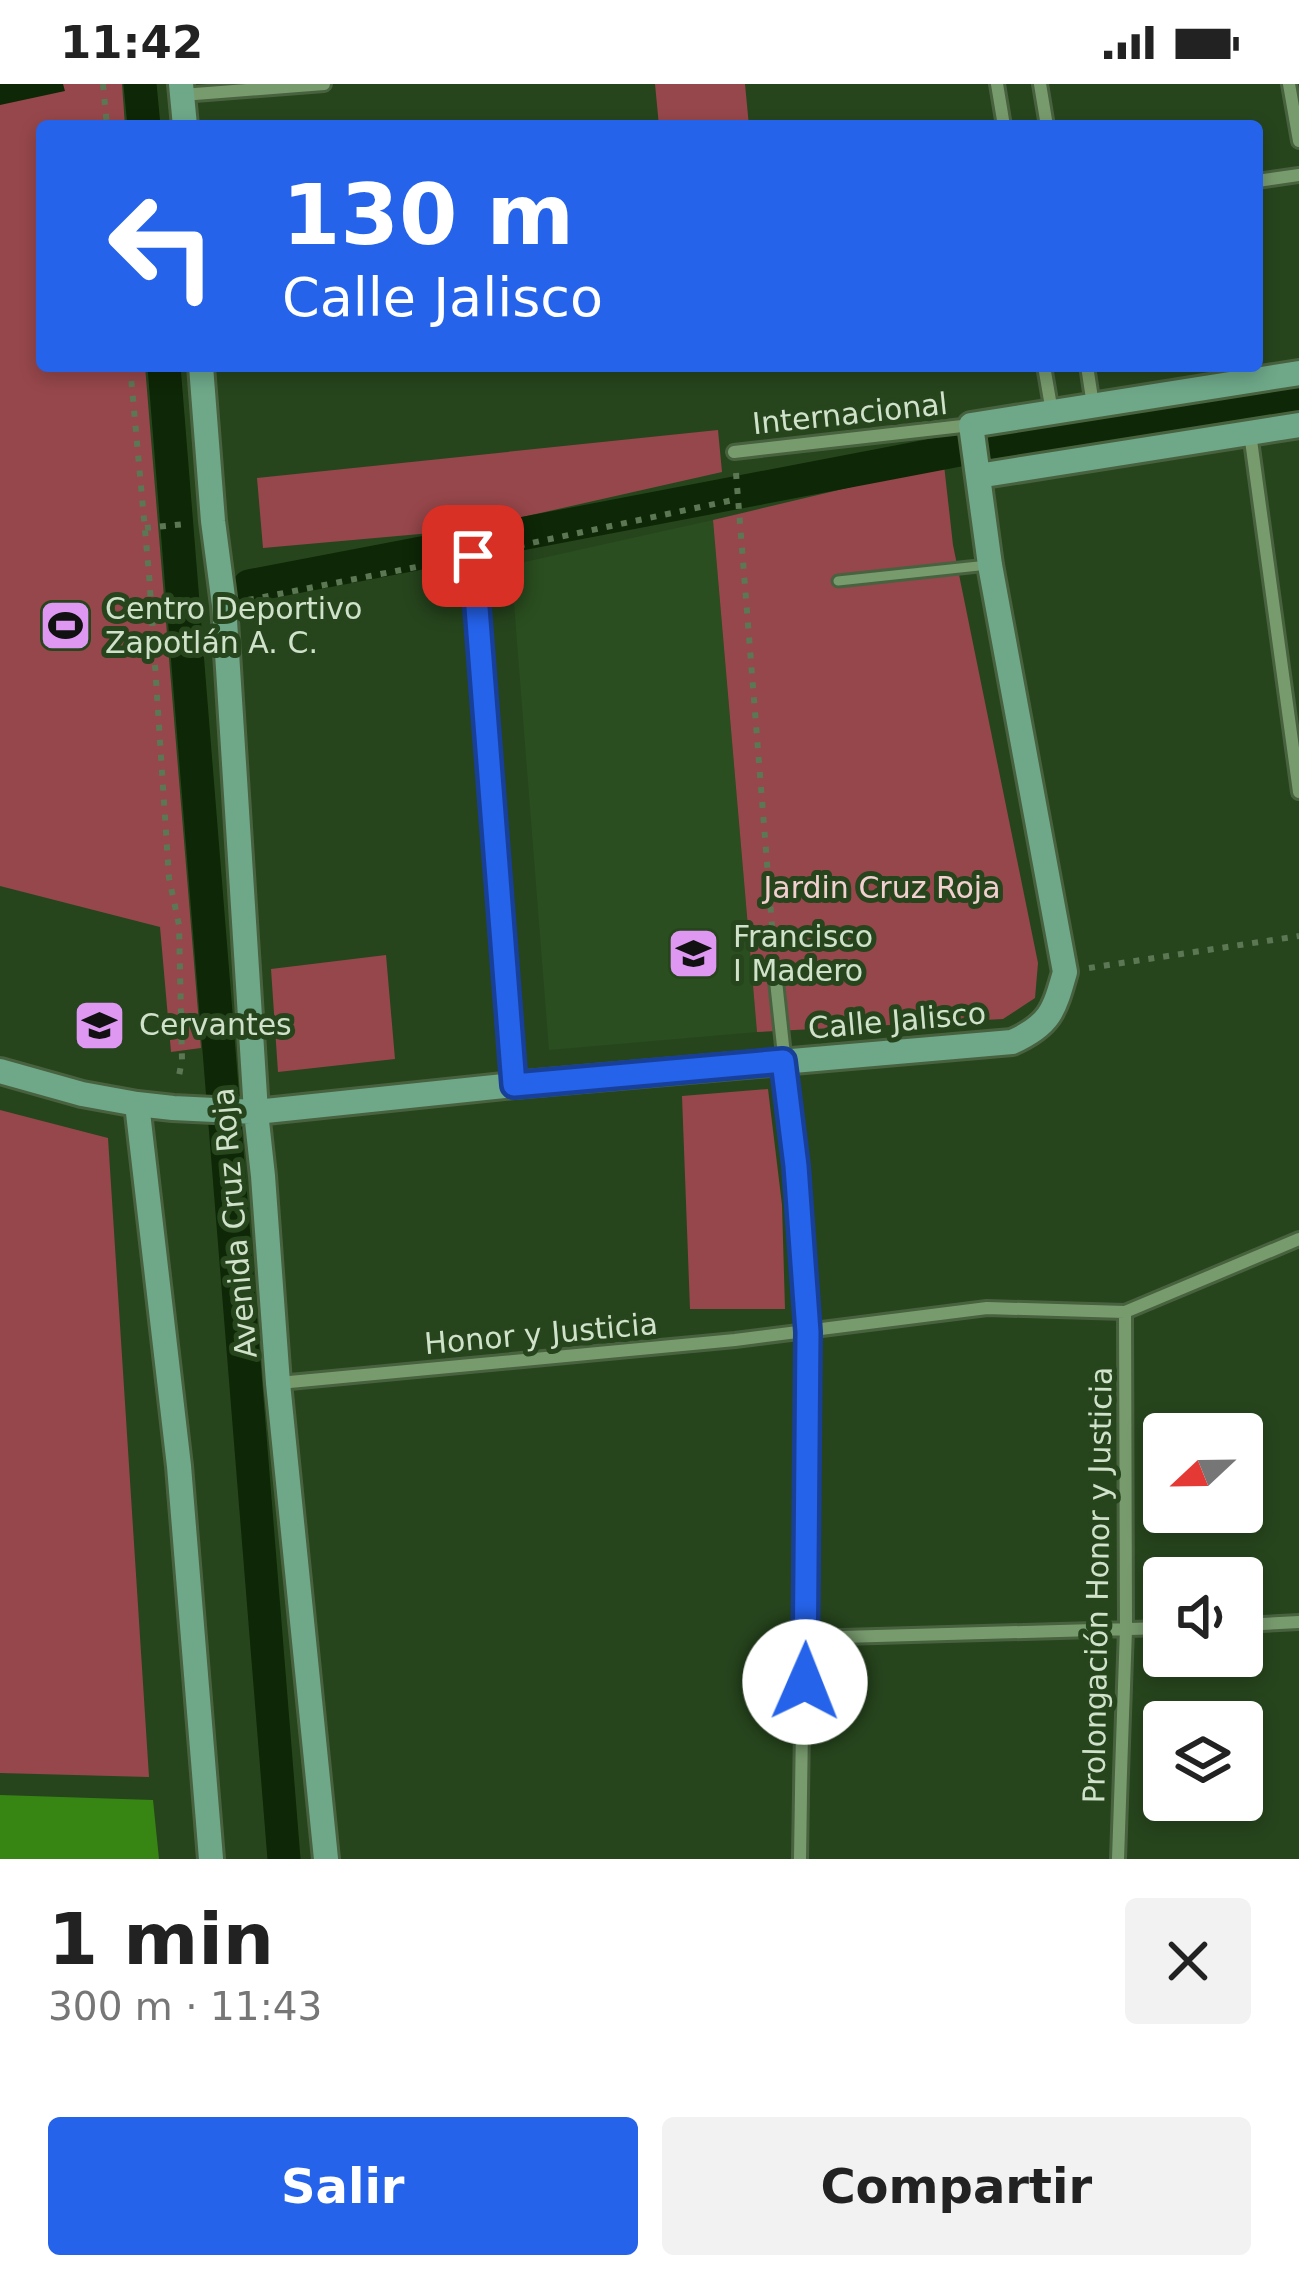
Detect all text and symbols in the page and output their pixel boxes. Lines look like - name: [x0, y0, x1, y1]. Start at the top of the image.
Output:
- text: 11:42: [60, 16, 203, 69]
- text: 130 m: [282, 166, 574, 264]
- icon: left: [84, 168, 240, 324]
- text: Calle Jalisco: [282, 266, 603, 329]
- street label: Internacional: [751, 386, 949, 441]
- pin: [422, 505, 524, 607]
- icon: arrive: [440, 523, 506, 589]
- place label: Centro Deportivo Zapotlán A. C.: [105, 591, 362, 660]
- sports icon: Centro Deportivo Zapotlán A. C.: [38, 598, 94, 654]
- park label: Jardin Cruz Roja: [761, 870, 1001, 905]
- place label: Francisco I Madero: [733, 919, 873, 988]
- school or university icon: Francisco I Madero: [666, 926, 722, 982]
- street label: Calle Jalisco: [807, 995, 987, 1046]
- school or university icon: Cervantes: [72, 997, 128, 1053]
- place label: Cervantes: [139, 1007, 292, 1042]
- street label: Avenida Cruz Roja: [205, 1086, 264, 1360]
- street label: Honor y Justicia: [423, 1306, 659, 1361]
- street label: Prolongación Honor y Justicia: [1076, 1366, 1119, 1804]
- north arrow: [1143, 1413, 1263, 1533]
- map controls: [1143, 1413, 1263, 1821]
- button: sound: [1143, 1557, 1263, 1677]
- position arrow: [742, 1619, 868, 1745]
- button: layers: [1143, 1701, 1263, 1821]
- text: 1 min: [48, 1897, 274, 1981]
- button: close: [1125, 1898, 1251, 2024]
- text: 300 m · 11:43: [48, 1984, 322, 2029]
- button: Salir: [48, 2117, 638, 2255]
- button: Compartir: [662, 2117, 1251, 2255]

